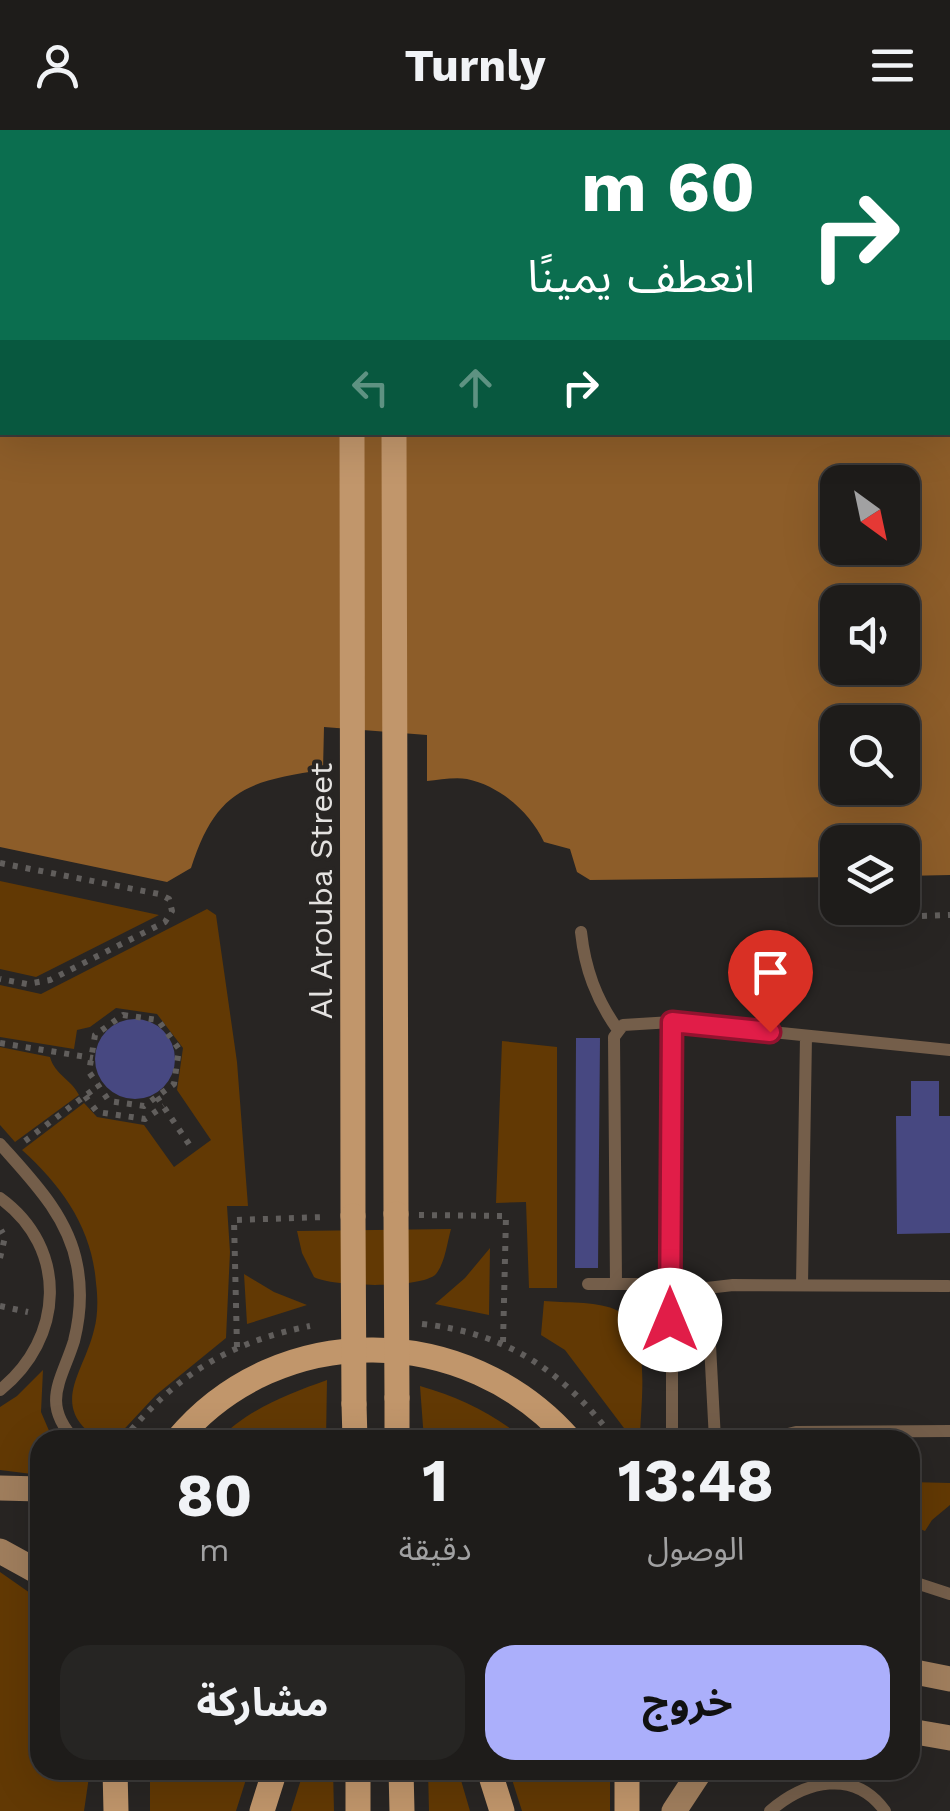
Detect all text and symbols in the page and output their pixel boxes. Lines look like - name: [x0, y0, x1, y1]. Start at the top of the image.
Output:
- icon: person: [30, 38, 85, 93]
- icon: menu: [865, 38, 920, 93]
- text: Turnly: [405, 39, 546, 92]
- text: 60 m: [581, 146, 755, 228]
- icon: right: [790, 170, 920, 300]
- text: انعطف يمينًا: [527, 250, 755, 303]
- icon: left: [343, 360, 398, 415]
- icon: ahead: [448, 360, 503, 415]
- icon: right: [553, 360, 608, 415]
- north arrow: [820, 465, 920, 565]
- map controls: [820, 465, 920, 925]
- button: sound: [820, 585, 920, 685]
- button: search: [820, 705, 920, 805]
- street label: Al Arouba Street: [302, 763, 340, 1019]
- button: layers: [820, 825, 920, 925]
- pin: [728, 930, 813, 1033]
- icon: arrive: [743, 945, 798, 1000]
- position arrow: [618, 1268, 722, 1372]
- text: 1: [422, 1445, 448, 1516]
- text: 13:48: [618, 1445, 774, 1516]
- text: 80: [176, 1460, 252, 1531]
- text: دقيقة: [399, 1530, 472, 1568]
- text: الوصول: [647, 1530, 744, 1568]
- text: m: [199, 1531, 230, 1569]
- button: مشاركة: [60, 1645, 465, 1760]
- button: خروج: [485, 1645, 890, 1760]

